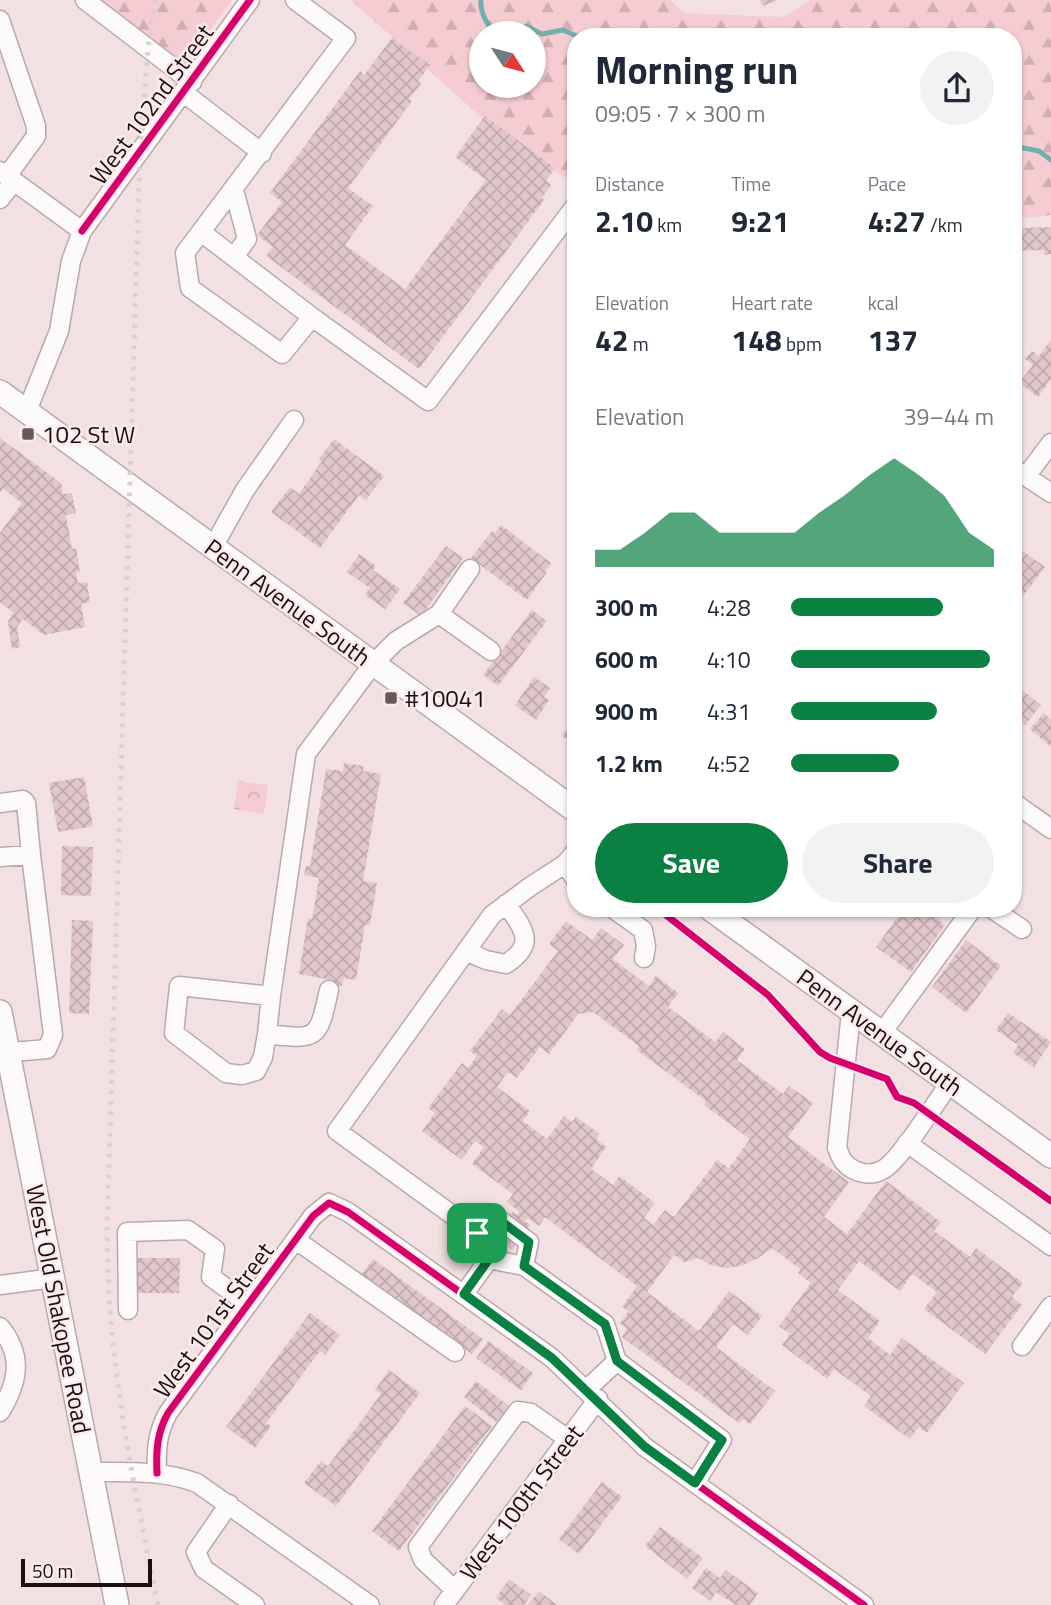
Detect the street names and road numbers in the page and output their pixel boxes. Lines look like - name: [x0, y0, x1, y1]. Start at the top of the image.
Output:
- street label: West 102nd Street: [80, 16, 222, 192]
- street label: Penn Avenue South: [198, 529, 378, 675]
- street label: Penn Avenue South: [790, 959, 970, 1105]
- street label: West Old Shakopee Road: [17, 1181, 101, 1437]
- street label: West 101st Street: [144, 1234, 282, 1405]
- street label: West 100th Street: [450, 1416, 592, 1587]

